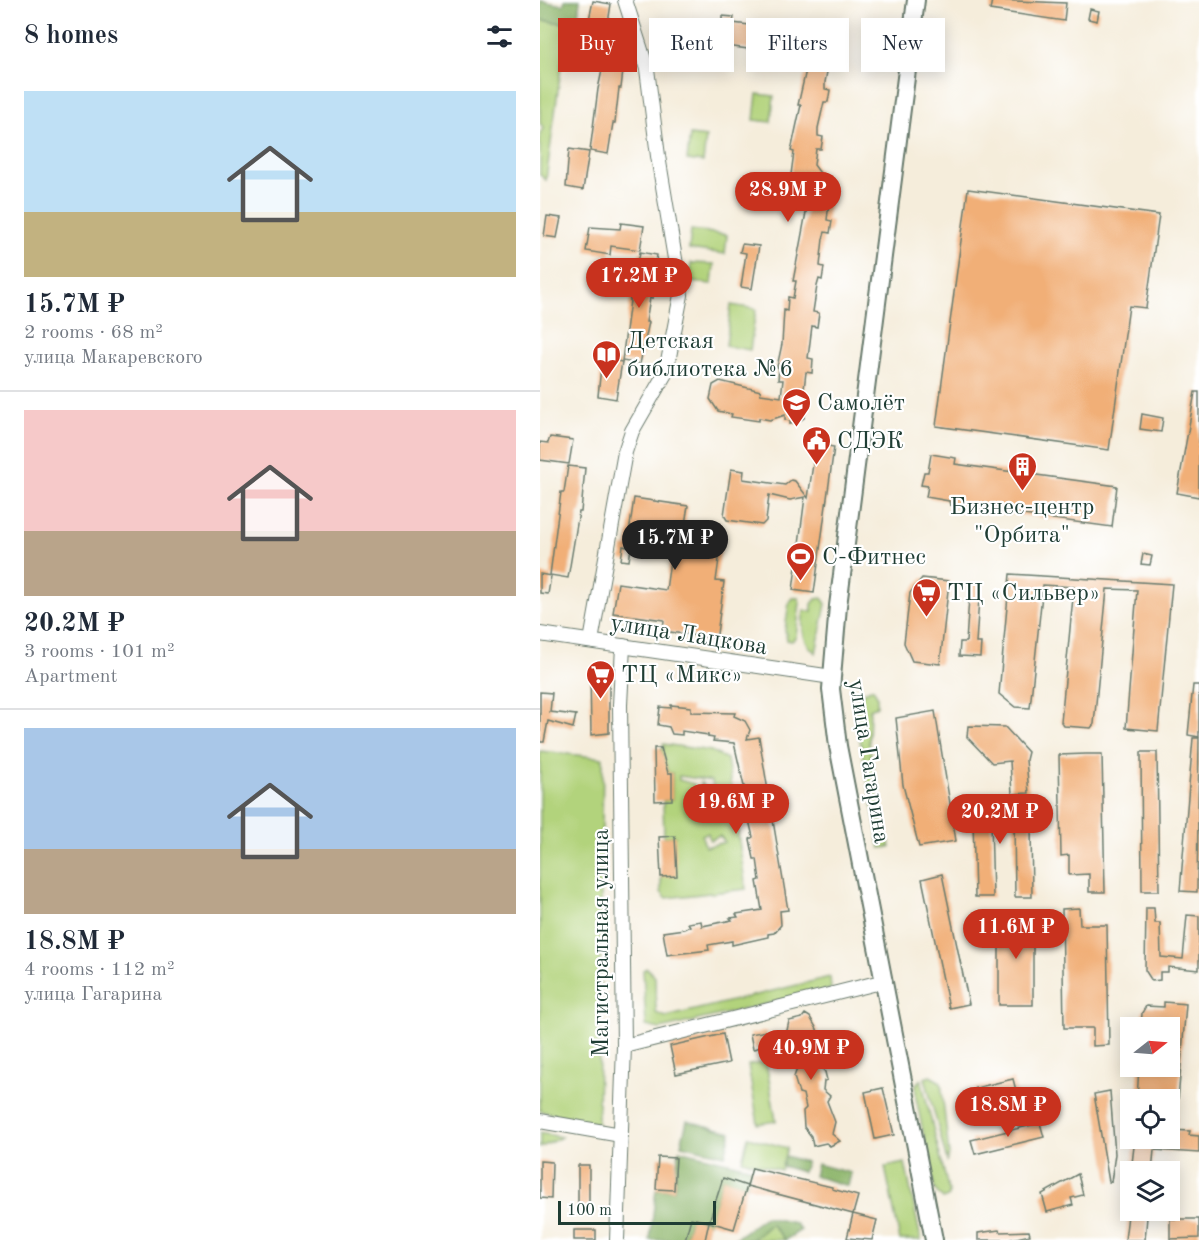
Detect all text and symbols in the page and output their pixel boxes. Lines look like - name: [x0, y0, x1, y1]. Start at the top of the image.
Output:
- chip: Buy: [558, 18, 637, 72]
- chip: Rent: [649, 18, 734, 72]
- chip: Filters: [746, 18, 849, 72]
- chip: New: [861, 18, 945, 72]
- icon: filters: [483, 20, 516, 53]
- text: 8 homes: [24, 23, 118, 49]
- icon: home: [216, 130, 324, 238]
- pin: 28.9M ₽: [733, 172, 843, 223]
- text: 28.9M ₽: [749, 181, 827, 201]
- pin: 17.2M ₽: [584, 258, 694, 309]
- text: 17.2M ₽: [600, 267, 678, 287]
- text: 15.7M ₽: [24, 292, 125, 318]
- text: 2 rooms · 68 m²: [24, 323, 163, 343]
- place label: Детская библиотека №6: [627, 330, 793, 382]
- library icon: Детская библиотека №6: [590, 338, 622, 380]
- text: улица Макаревского: [24, 348, 203, 368]
- school or university icon: Самолёт: [780, 386, 812, 428]
- place label: Самолёт: [817, 392, 905, 416]
- public building icon: СДЭК: [800, 424, 832, 466]
- place label: СДЭК: [837, 430, 904, 454]
- icon: home: [216, 449, 324, 557]
- building icon: Бизнес-центр "Орбита": [1006, 450, 1038, 492]
- place label: Бизнес-центр "Орбита": [950, 496, 1094, 548]
- pin: 15.7M ₽: [620, 520, 730, 571]
- text: 15.7M ₽: [636, 529, 714, 549]
- sports icon: С-Фитнес: [785, 540, 817, 582]
- place label: С-Фитнес: [822, 546, 926, 570]
- supermarket icon: ТЦ «Сильвер»: [910, 576, 942, 618]
- place label: ТЦ «Сильвер»: [947, 582, 1100, 606]
- text: 20.2M ₽: [24, 611, 125, 637]
- street label: улица Лацкова: [608, 612, 769, 660]
- text: 3 rooms · 101 m²: [24, 642, 174, 662]
- supermarket icon: ТЦ «Микс»: [584, 658, 616, 700]
- place label: ТЦ «Микс»: [621, 664, 743, 688]
- text: Apartment: [24, 667, 118, 687]
- street label: улица Гагарина: [843, 677, 893, 845]
- icon: home: [216, 767, 324, 875]
- pin: 19.6M ₽: [681, 784, 791, 835]
- text: 19.6M ₽: [697, 793, 775, 813]
- pin: 20.2M ₽: [945, 794, 1055, 845]
- text: 20.2M ₽: [961, 803, 1039, 823]
- street label: Магистральная улица: [590, 828, 614, 1058]
- pin: 11.6M ₽: [961, 909, 1071, 960]
- text: 11.6M ₽: [977, 918, 1055, 938]
- text: 18.8M ₽: [24, 929, 125, 955]
- text: 4 rooms · 112 m²: [24, 960, 174, 980]
- text: улица Гагарина: [24, 985, 162, 1005]
- north arrow: [1120, 1017, 1180, 1077]
- map controls: [1120, 1017, 1180, 1221]
- pin: 40.9M ₽: [756, 1030, 866, 1081]
- text: 40.9M ₽: [772, 1039, 850, 1059]
- pin: 18.8M ₽: [953, 1087, 1063, 1138]
- button: locate: [1120, 1089, 1180, 1149]
- text: 18.8M ₽: [969, 1096, 1047, 1116]
- button: layers: [1120, 1161, 1180, 1221]
- scale bar: [558, 1198, 716, 1226]
- text: 100 m: [567, 1203, 612, 1219]

